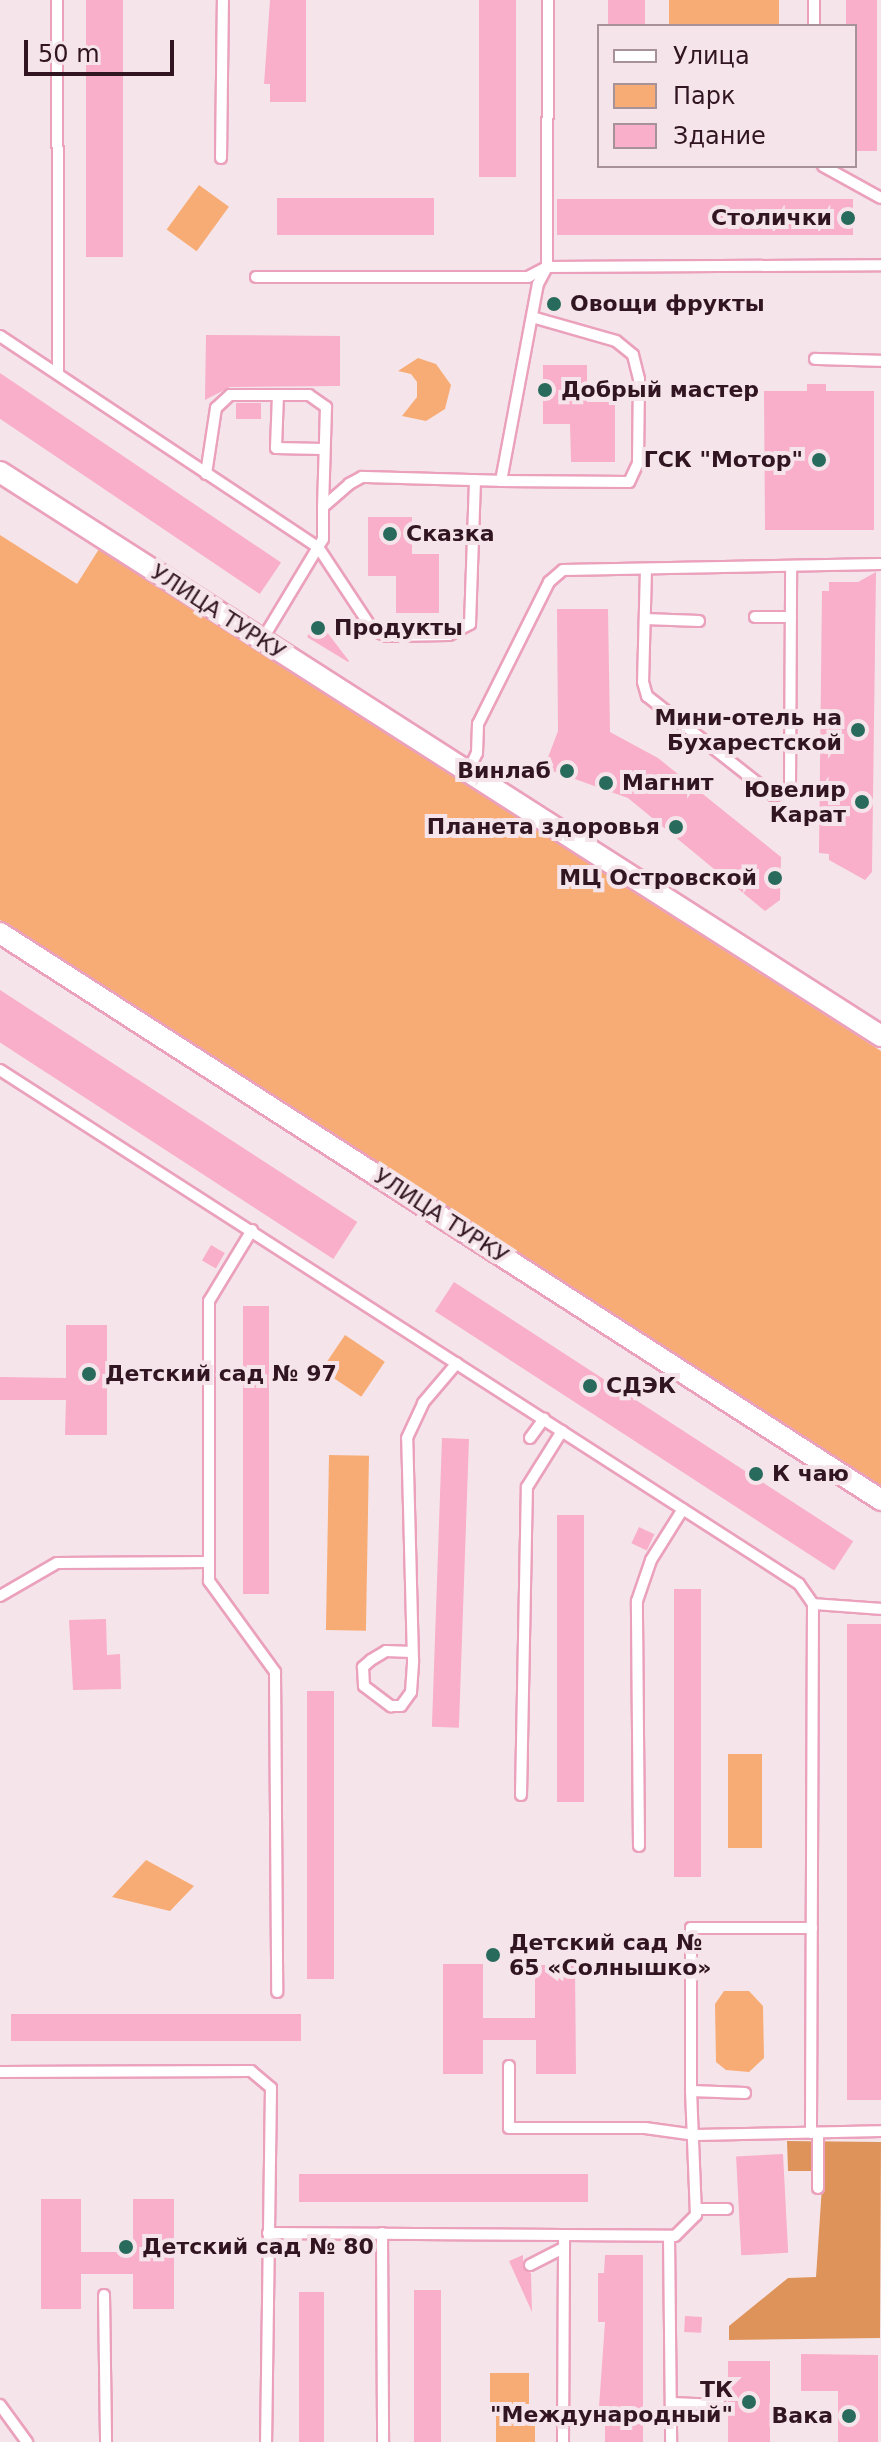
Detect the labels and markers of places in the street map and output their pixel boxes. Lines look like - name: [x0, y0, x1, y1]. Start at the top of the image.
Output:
- place label: Столички: [711, 205, 832, 231]
- marker: Столички: [839, 209, 857, 227]
- place label: Овощи фрукты: [570, 291, 765, 317]
- marker: Овощи фрукты: [545, 295, 563, 313]
- place label: Добрый мастер: [561, 377, 759, 403]
- marker: Добрый мастер: [536, 381, 554, 399]
- place label: ГСК "Мотор": [644, 447, 803, 473]
- marker: ГСК "Мотор": [810, 451, 828, 469]
- place label: Сказка: [406, 521, 494, 547]
- marker: Сказка: [381, 525, 399, 543]
- place label: Продукты: [334, 615, 463, 641]
- marker: Продукты: [309, 619, 327, 637]
- place label: Мини-отель на Бухарестской: [654, 704, 842, 756]
- marker: Мини-отель на Бухарестской: [849, 721, 867, 739]
- place label: Винлаб: [457, 758, 551, 784]
- marker: Винлаб: [558, 762, 576, 780]
- place label: Магнит: [622, 770, 714, 796]
- marker: Магнит: [597, 774, 615, 792]
- place label: Ювелир Карат: [744, 776, 846, 828]
- marker: Ювелир Карат: [853, 793, 871, 811]
- place label: Планета здоровья: [427, 814, 660, 840]
- marker: Планета здоровья: [667, 818, 685, 836]
- place label: МЦ Островской: [559, 865, 757, 891]
- marker: МЦ Островской: [764, 867, 786, 889]
- place label: Детский сад № 97: [105, 1361, 337, 1387]
- marker: Детский сад № 97: [80, 1365, 98, 1383]
- place label: СДЭК: [606, 1373, 676, 1399]
- marker: СДЭК: [581, 1377, 599, 1395]
- place label: К чаю: [772, 1461, 849, 1487]
- marker: К чаю: [747, 1465, 765, 1483]
- place label: Детский сад № 65 «Солнышко»: [509, 1929, 712, 1980]
- marker: Детский сад № 65 «Солнышко»: [484, 1946, 502, 1964]
- place label: Детский сад № 80: [142, 2234, 374, 2260]
- marker: Детский сад № 80: [117, 2238, 135, 2256]
- place label: ТК "Международный": [490, 2376, 733, 2428]
- marker: ТК "Международный": [740, 2393, 758, 2411]
- place label: Вака: [772, 2403, 833, 2429]
- marker: Вака: [840, 2407, 858, 2425]

